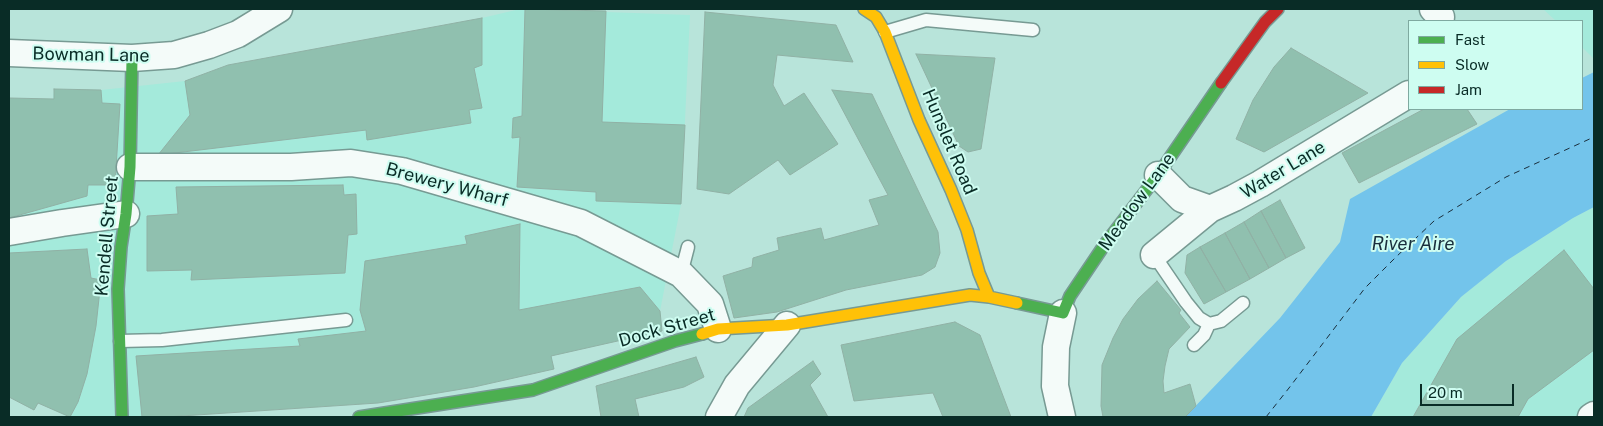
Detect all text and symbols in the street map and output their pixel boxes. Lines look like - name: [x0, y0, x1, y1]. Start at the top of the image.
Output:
- legend: [1408, 20, 1583, 110]
- text: Fast: [1455, 31, 1485, 48]
- street label: Bowman Lane: [32, 43, 150, 67]
- text: Slow: [1455, 56, 1489, 73]
- text: Jam: [1455, 81, 1482, 98]
- street label: Hunslet Road: [917, 86, 981, 198]
- street label: Water Lane: [1237, 136, 1329, 204]
- street label: Meadow Lane: [1094, 149, 1180, 255]
- street label: Brewery Wharf: [383, 158, 511, 212]
- street label: Kendell Street: [91, 175, 123, 297]
- water label: River Aire: [1371, 233, 1455, 255]
- street label: Dock Street: [616, 304, 718, 352]
- scale bar: [1423, 374, 1517, 406]
- text: 20 m: [1428, 384, 1463, 401]

